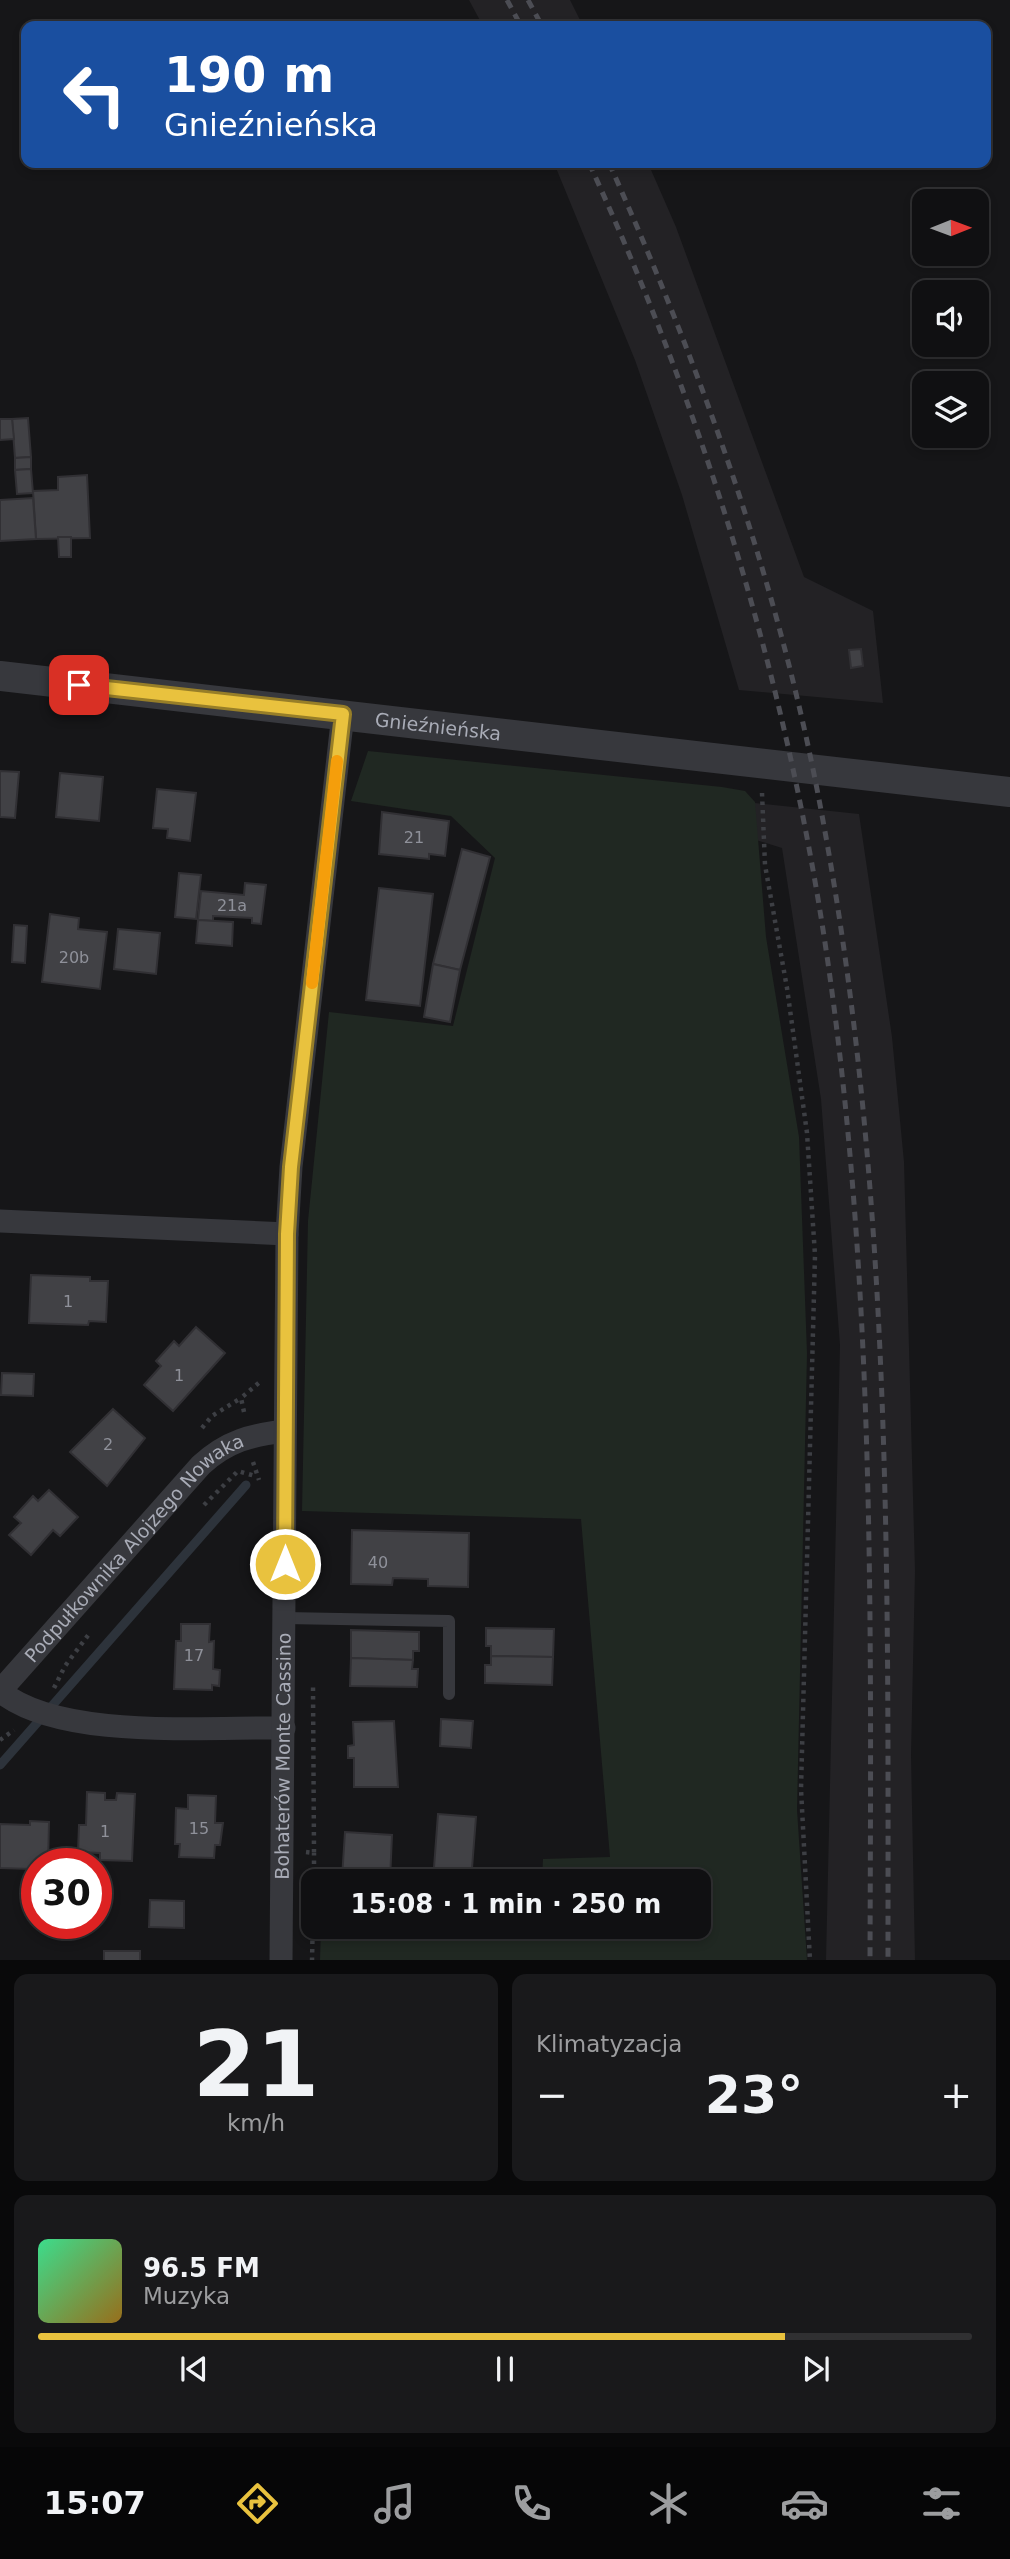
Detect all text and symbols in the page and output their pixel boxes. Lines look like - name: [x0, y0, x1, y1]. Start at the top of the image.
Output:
- text: 190 m: [164, 47, 334, 104]
- icon: left: [49, 49, 140, 140]
- text: Gnieźnieńska: [164, 106, 378, 144]
- north arrow: [912, 189, 989, 266]
- map controls: [912, 189, 989, 448]
- button: sound: [912, 280, 989, 357]
- button: layers: [912, 371, 989, 448]
- pin: [49, 655, 109, 715]
- icon: arrive: [60, 666, 98, 704]
- street label: Gnieźnieńska: [374, 708, 502, 744]
- house number: 21: [404, 828, 424, 847]
- house number: 21a: [217, 896, 247, 915]
- house number: 20b: [59, 948, 89, 967]
- house number: 1: [63, 1292, 73, 1311]
- house number: 1: [174, 1366, 184, 1385]
- street label: Podpułkownika Alojzego Nowaka: [20, 1429, 247, 1667]
- house number: 2: [103, 1435, 113, 1454]
- position arrow: [248, 1527, 322, 1601]
- house number: 40: [368, 1553, 388, 1572]
- street label: Bohaterów Monte Cassino: [271, 1632, 295, 1880]
- house number: 17: [184, 1646, 204, 1665]
- house number: 15: [189, 1819, 209, 1838]
- house number: 1: [100, 1822, 110, 1841]
- speed limit sign: 30: [21, 1848, 112, 1939]
- text: 15:08 · 1 min · 250 m: [351, 1889, 661, 1919]
- text: 21: [193, 2012, 319, 2117]
- text: Klimatyzacja: [536, 2031, 682, 2057]
- text: 23°: [705, 2065, 803, 2125]
- text: −: [536, 2073, 568, 2117]
- text: +: [940, 2073, 972, 2117]
- text: km/h: [227, 2110, 285, 2136]
- text: 96.5 FM: [143, 2253, 260, 2283]
- text: Muzyka: [143, 2283, 230, 2309]
- icon: previous: [175, 2350, 213, 2388]
- icon: pause: [486, 2350, 524, 2388]
- icon: next: [797, 2350, 835, 2388]
- icon: directions: [233, 2479, 282, 2528]
- icon: music: [370, 2479, 419, 2528]
- icon: phone: [507, 2479, 556, 2528]
- icon: climate: [644, 2479, 693, 2528]
- icon: car: [780, 2479, 829, 2528]
- icon: filters: [917, 2479, 966, 2528]
- text: 15:07: [44, 2484, 146, 2522]

